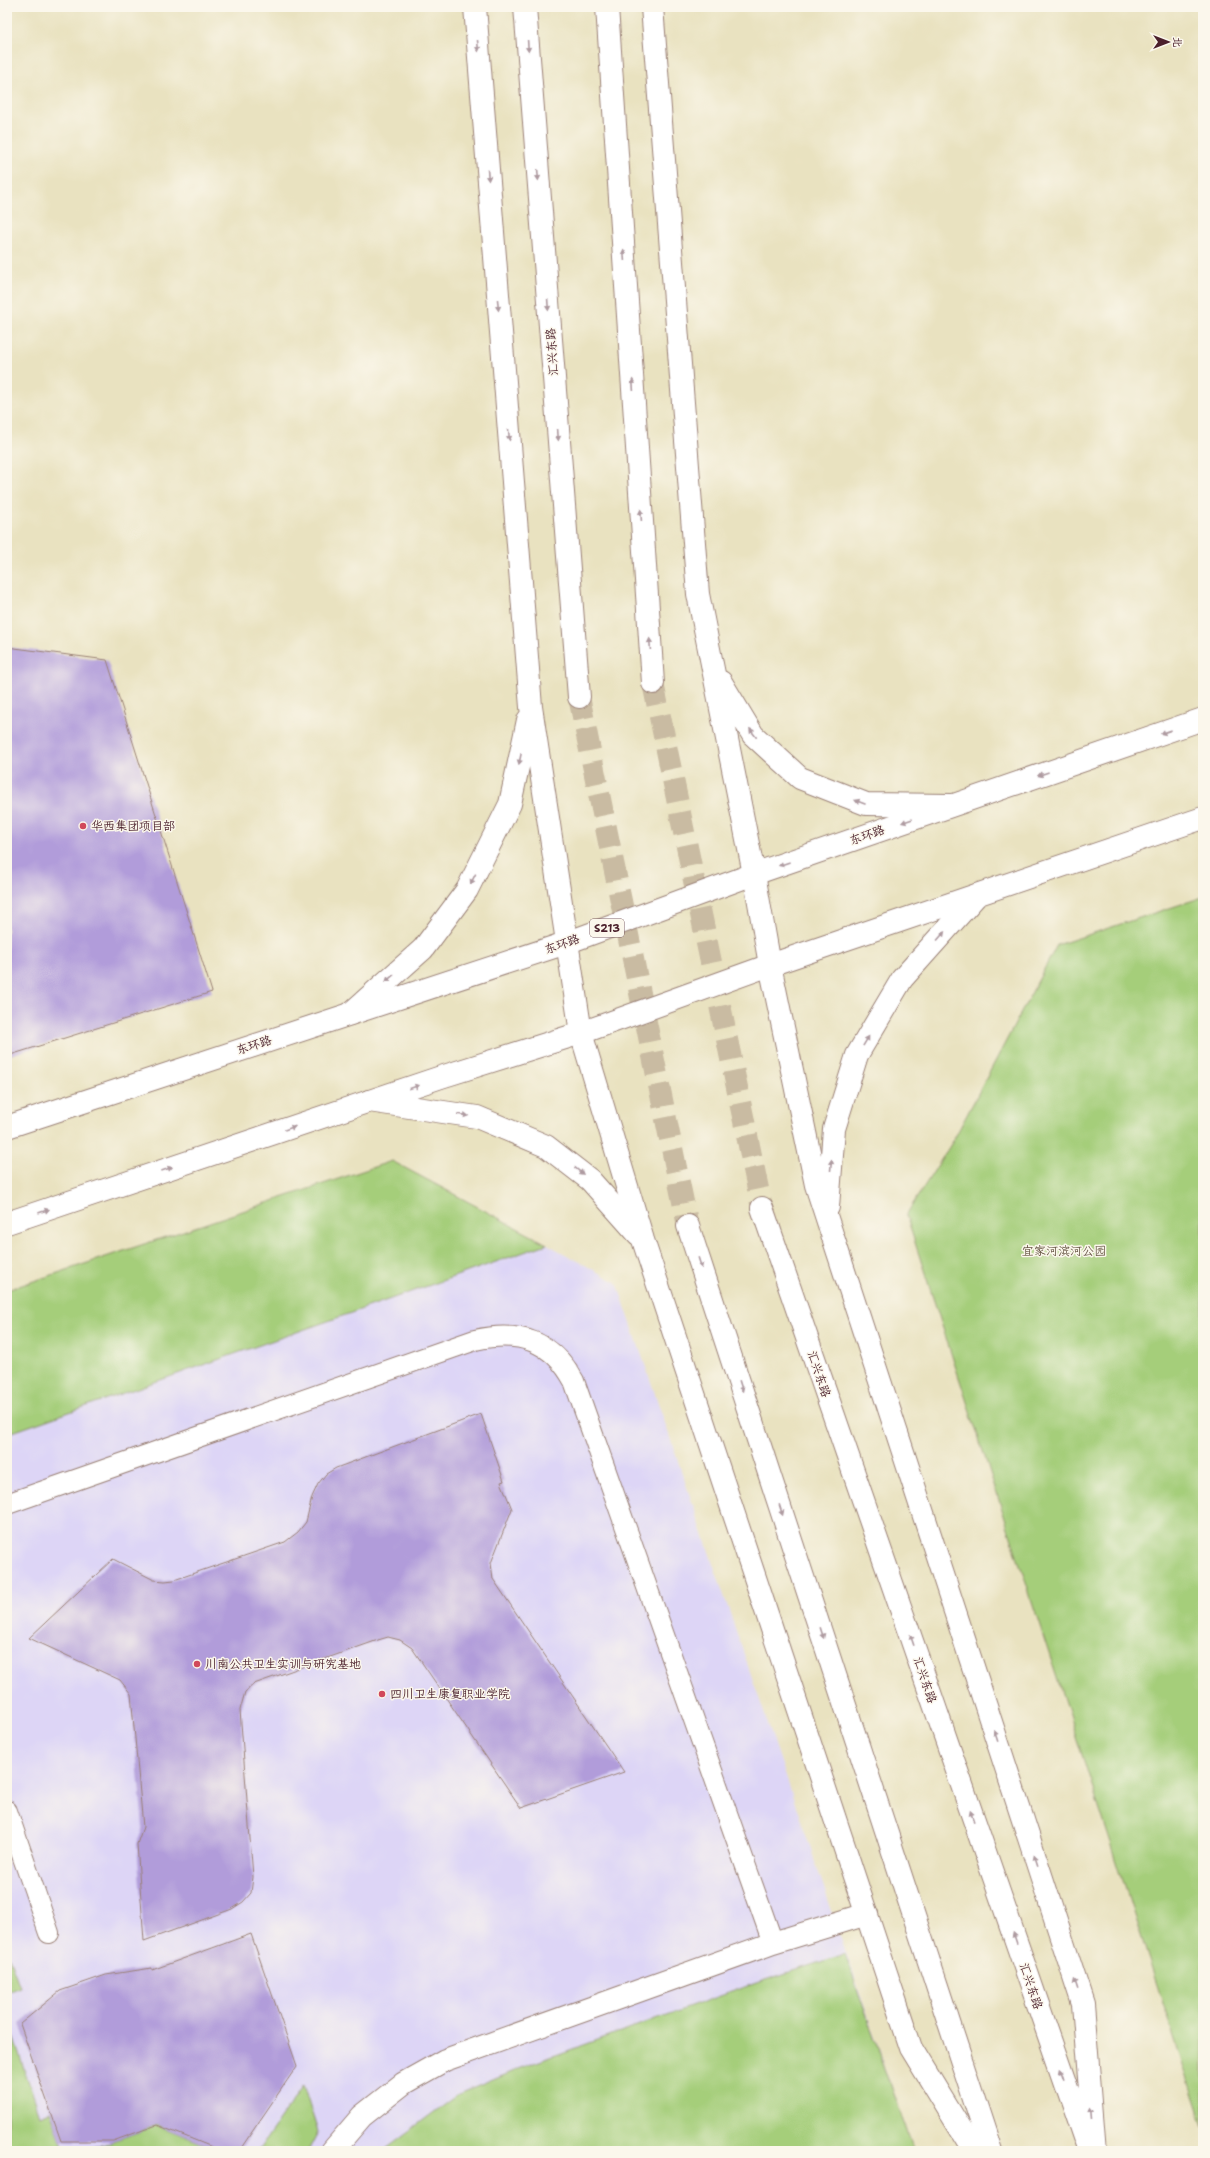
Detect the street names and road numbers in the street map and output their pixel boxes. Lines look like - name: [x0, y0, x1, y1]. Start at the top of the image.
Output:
- street label: 汇兴东路: [542, 327, 562, 377]
- street label: 东环路: [847, 822, 887, 848]
- road number: S213: [590, 919, 624, 937]
- street label: 东环路: [542, 931, 582, 957]
- street label: 东环路: [234, 1032, 274, 1058]
- street label: 汇兴东路: [804, 1349, 834, 1399]
- street label: 汇兴东路: [910, 1655, 940, 1705]
- street label: 汇兴东路: [1016, 1961, 1046, 2011]

